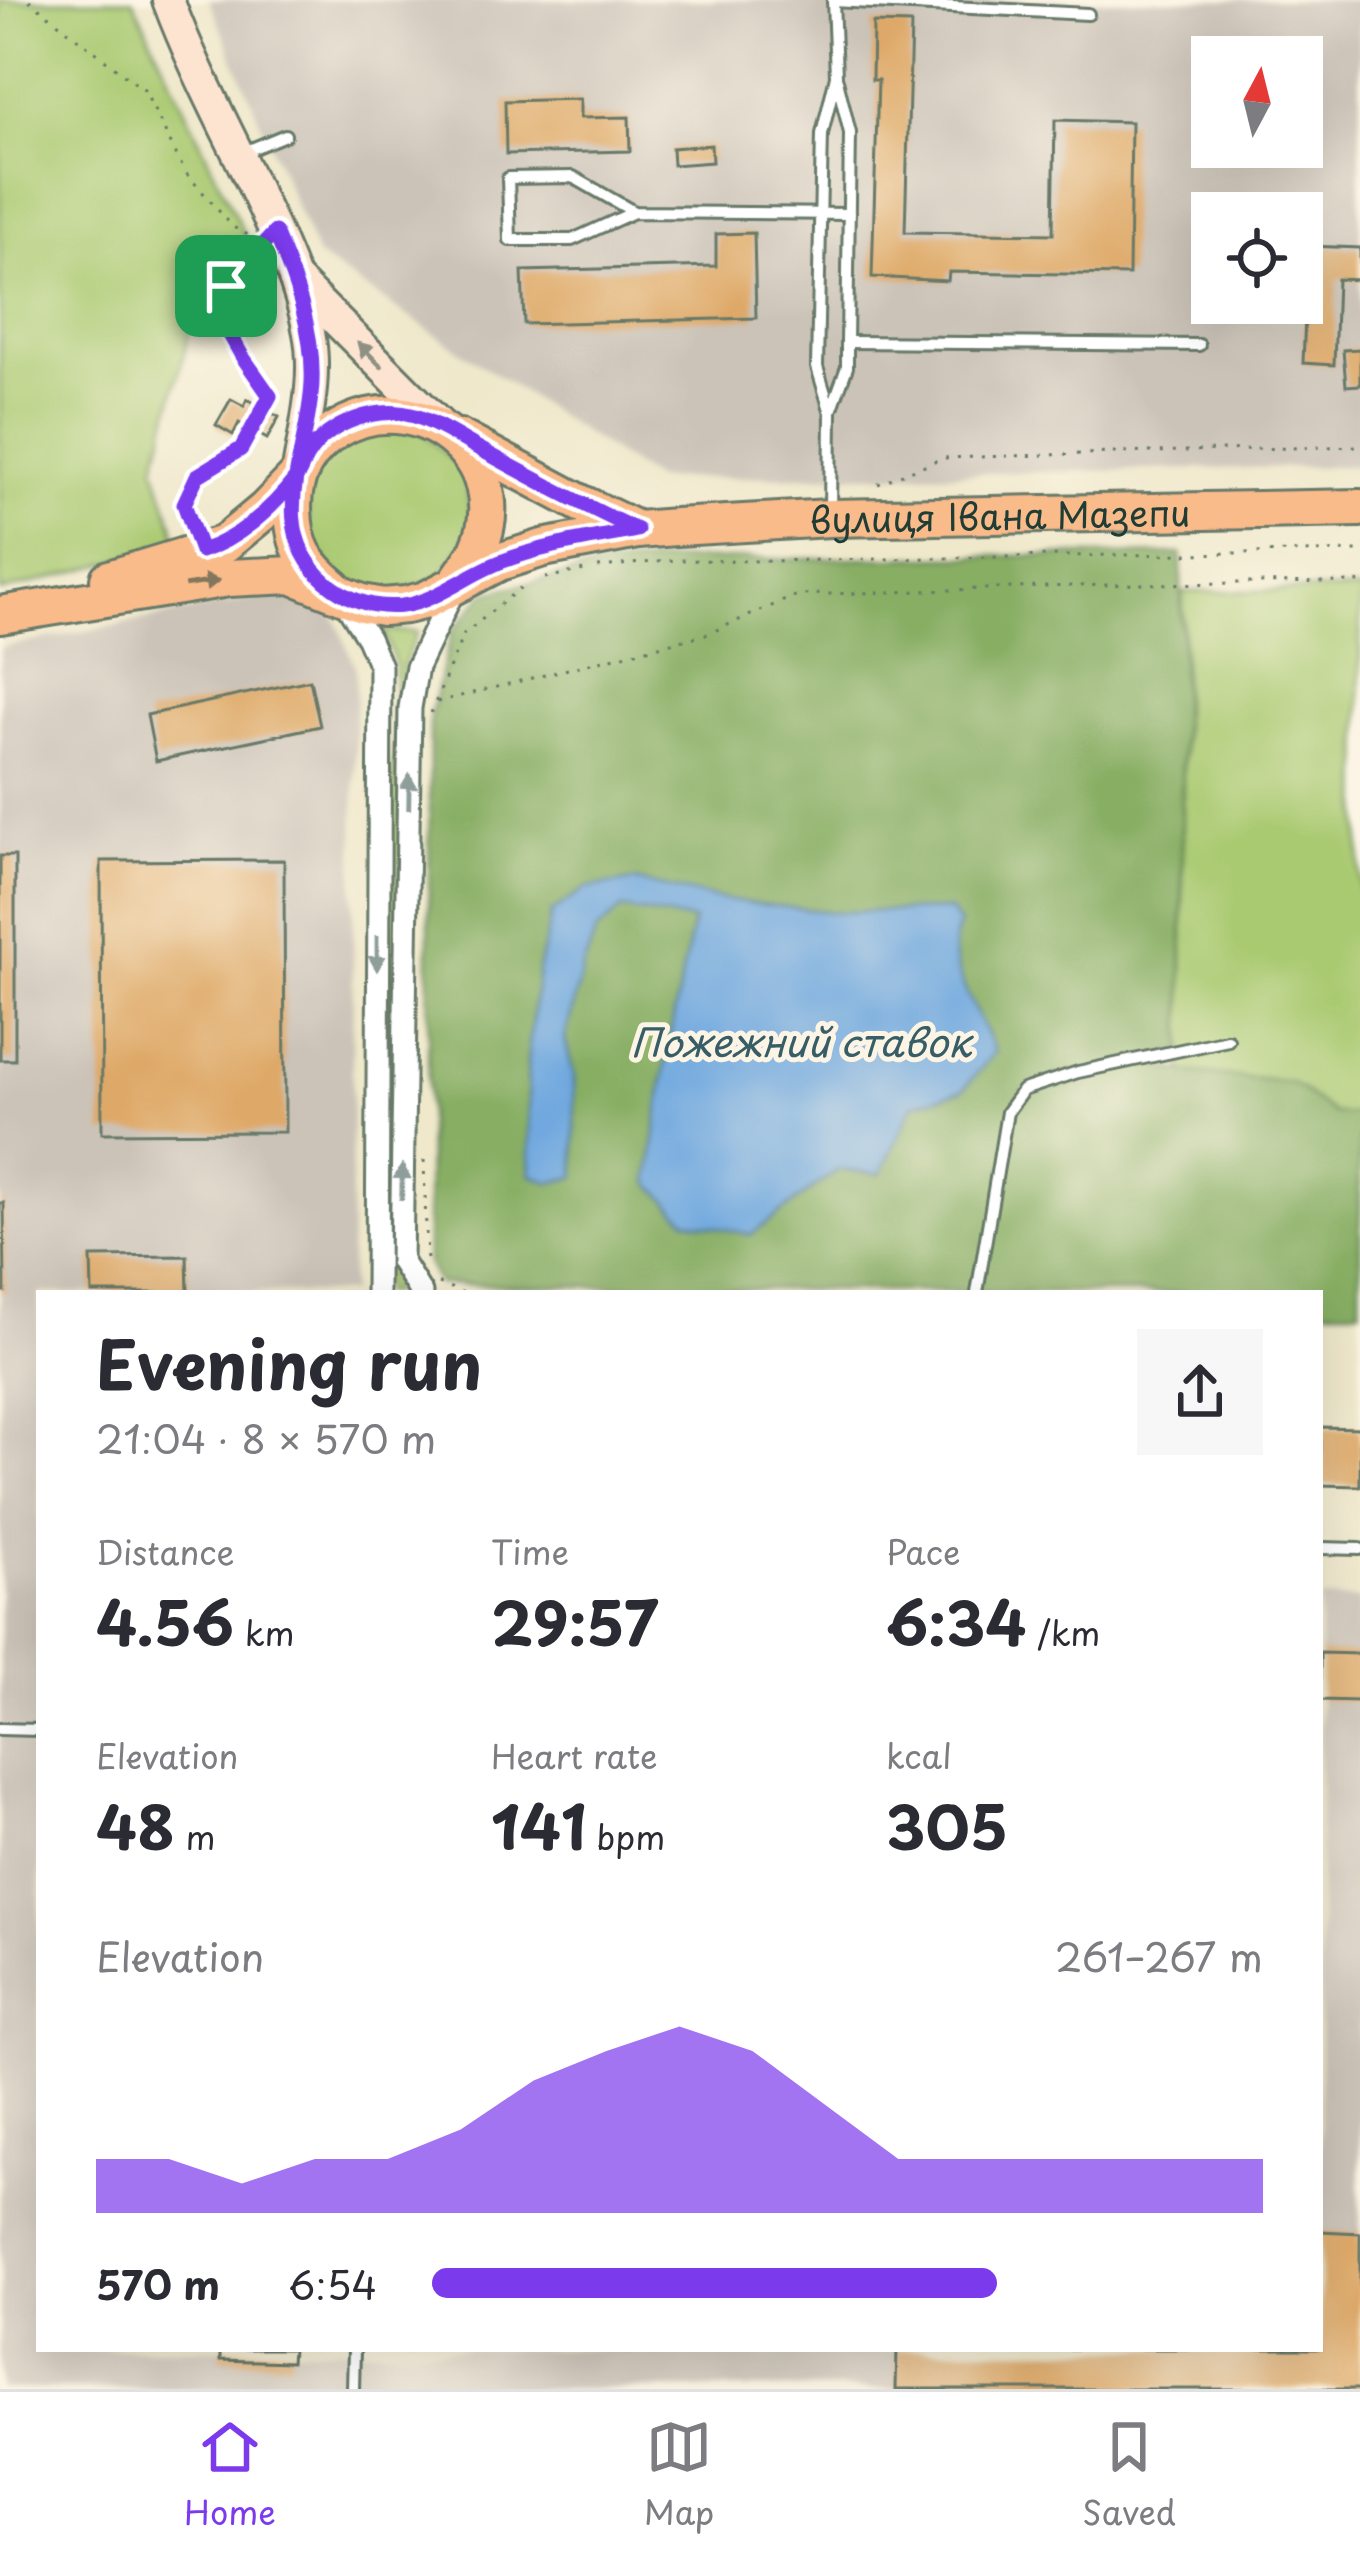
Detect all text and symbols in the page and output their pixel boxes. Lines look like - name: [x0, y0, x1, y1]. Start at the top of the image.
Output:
- north arrow: [1191, 36, 1323, 168]
- map controls: [1191, 36, 1323, 324]
- button: locate: [1191, 192, 1323, 324]
- pin: [175, 235, 277, 337]
- icon: arrive: [193, 253, 259, 319]
- one-way arrow: [356, 341, 384, 369]
- street label: вулиця Івана Мазепи: [808, 484, 1191, 546]
- one-way arrow: [184, 573, 221, 592]
- one-way arrow: [399, 772, 418, 810]
- one-way arrow: [367, 935, 387, 973]
- water label: Пожежний ставок: [631, 1011, 974, 1070]
- one-way arrow: [393, 1162, 412, 1200]
- text: Evening run: [96, 1313, 482, 1412]
- button: share: [1137, 1329, 1263, 1455]
- text: 21:04 · 8 × 570 m: [96, 1408, 436, 1467]
- text: Distance: [96, 1526, 234, 1576]
- text: Time: [491, 1526, 569, 1576]
- text: Pace: [886, 1526, 960, 1576]
- text: 4.56: [96, 1576, 234, 1666]
- text: 29:57: [491, 1576, 658, 1666]
- text: 6:34: [886, 1576, 1026, 1666]
- text: km: [234, 1607, 294, 1657]
- text: /km: [1026, 1607, 1100, 1657]
- text: Elevation: [96, 1730, 238, 1780]
- text: Heart rate: [491, 1730, 658, 1780]
- text: kcal: [886, 1730, 952, 1780]
- text: 48: [96, 1780, 175, 1870]
- text: 141: [491, 1780, 586, 1870]
- text: 305: [886, 1780, 1008, 1870]
- text: m: [175, 1811, 216, 1861]
- text: bpm: [586, 1811, 665, 1861]
- text: Elevation: [96, 1926, 264, 1985]
- text: 261–267 m: [1055, 1926, 1263, 1985]
- text: 570 m: [96, 2254, 220, 2313]
- text: 6:54: [288, 2254, 377, 2313]
- tab: Home: [184, 2414, 276, 2536]
- tab: Map: [644, 2414, 714, 2536]
- tab: Saved: [1082, 2414, 1176, 2536]

